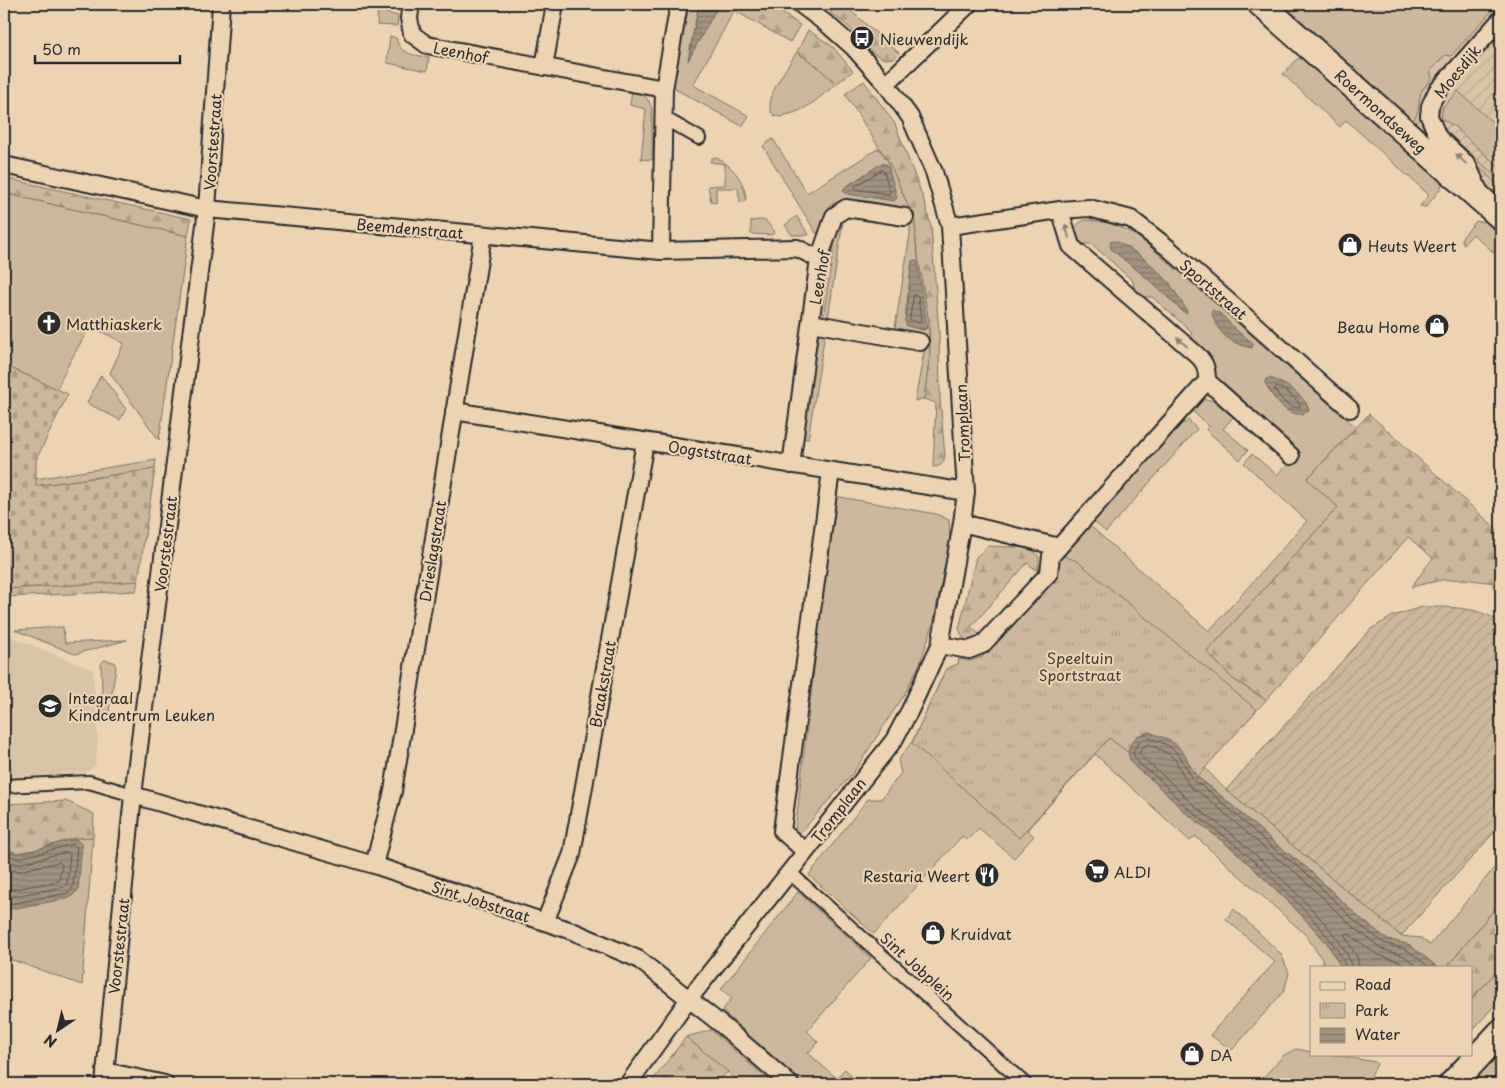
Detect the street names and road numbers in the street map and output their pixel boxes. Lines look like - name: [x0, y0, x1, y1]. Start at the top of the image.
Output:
- street label: Leenhof: [432, 35, 492, 69]
- street label: Moesdijk: [1428, 39, 1486, 103]
- street label: Roermondseweg: [1330, 63, 1432, 159]
- street label: Voorstestraat: [197, 93, 227, 191]
- street label: Beemdenstraat: [355, 212, 465, 244]
- street label: Leenhof: [803, 247, 835, 306]
- street label: Sportstraat: [1175, 253, 1253, 325]
- street label: Tromplaan: [948, 384, 976, 462]
- street label: Oogststraat: [666, 434, 754, 470]
- street label: Voorstestraat: [148, 495, 182, 593]
- street label: Drieslagstraat: [413, 499, 451, 603]
- street label: Braakstraat: [583, 639, 621, 729]
- street label: Tromplaan: [805, 772, 871, 848]
- street label: Sint Jobstraat: [429, 874, 533, 928]
- street label: Voorstestraat: [102, 897, 134, 995]
- street label: Sint Jobplein: [876, 926, 960, 1006]

